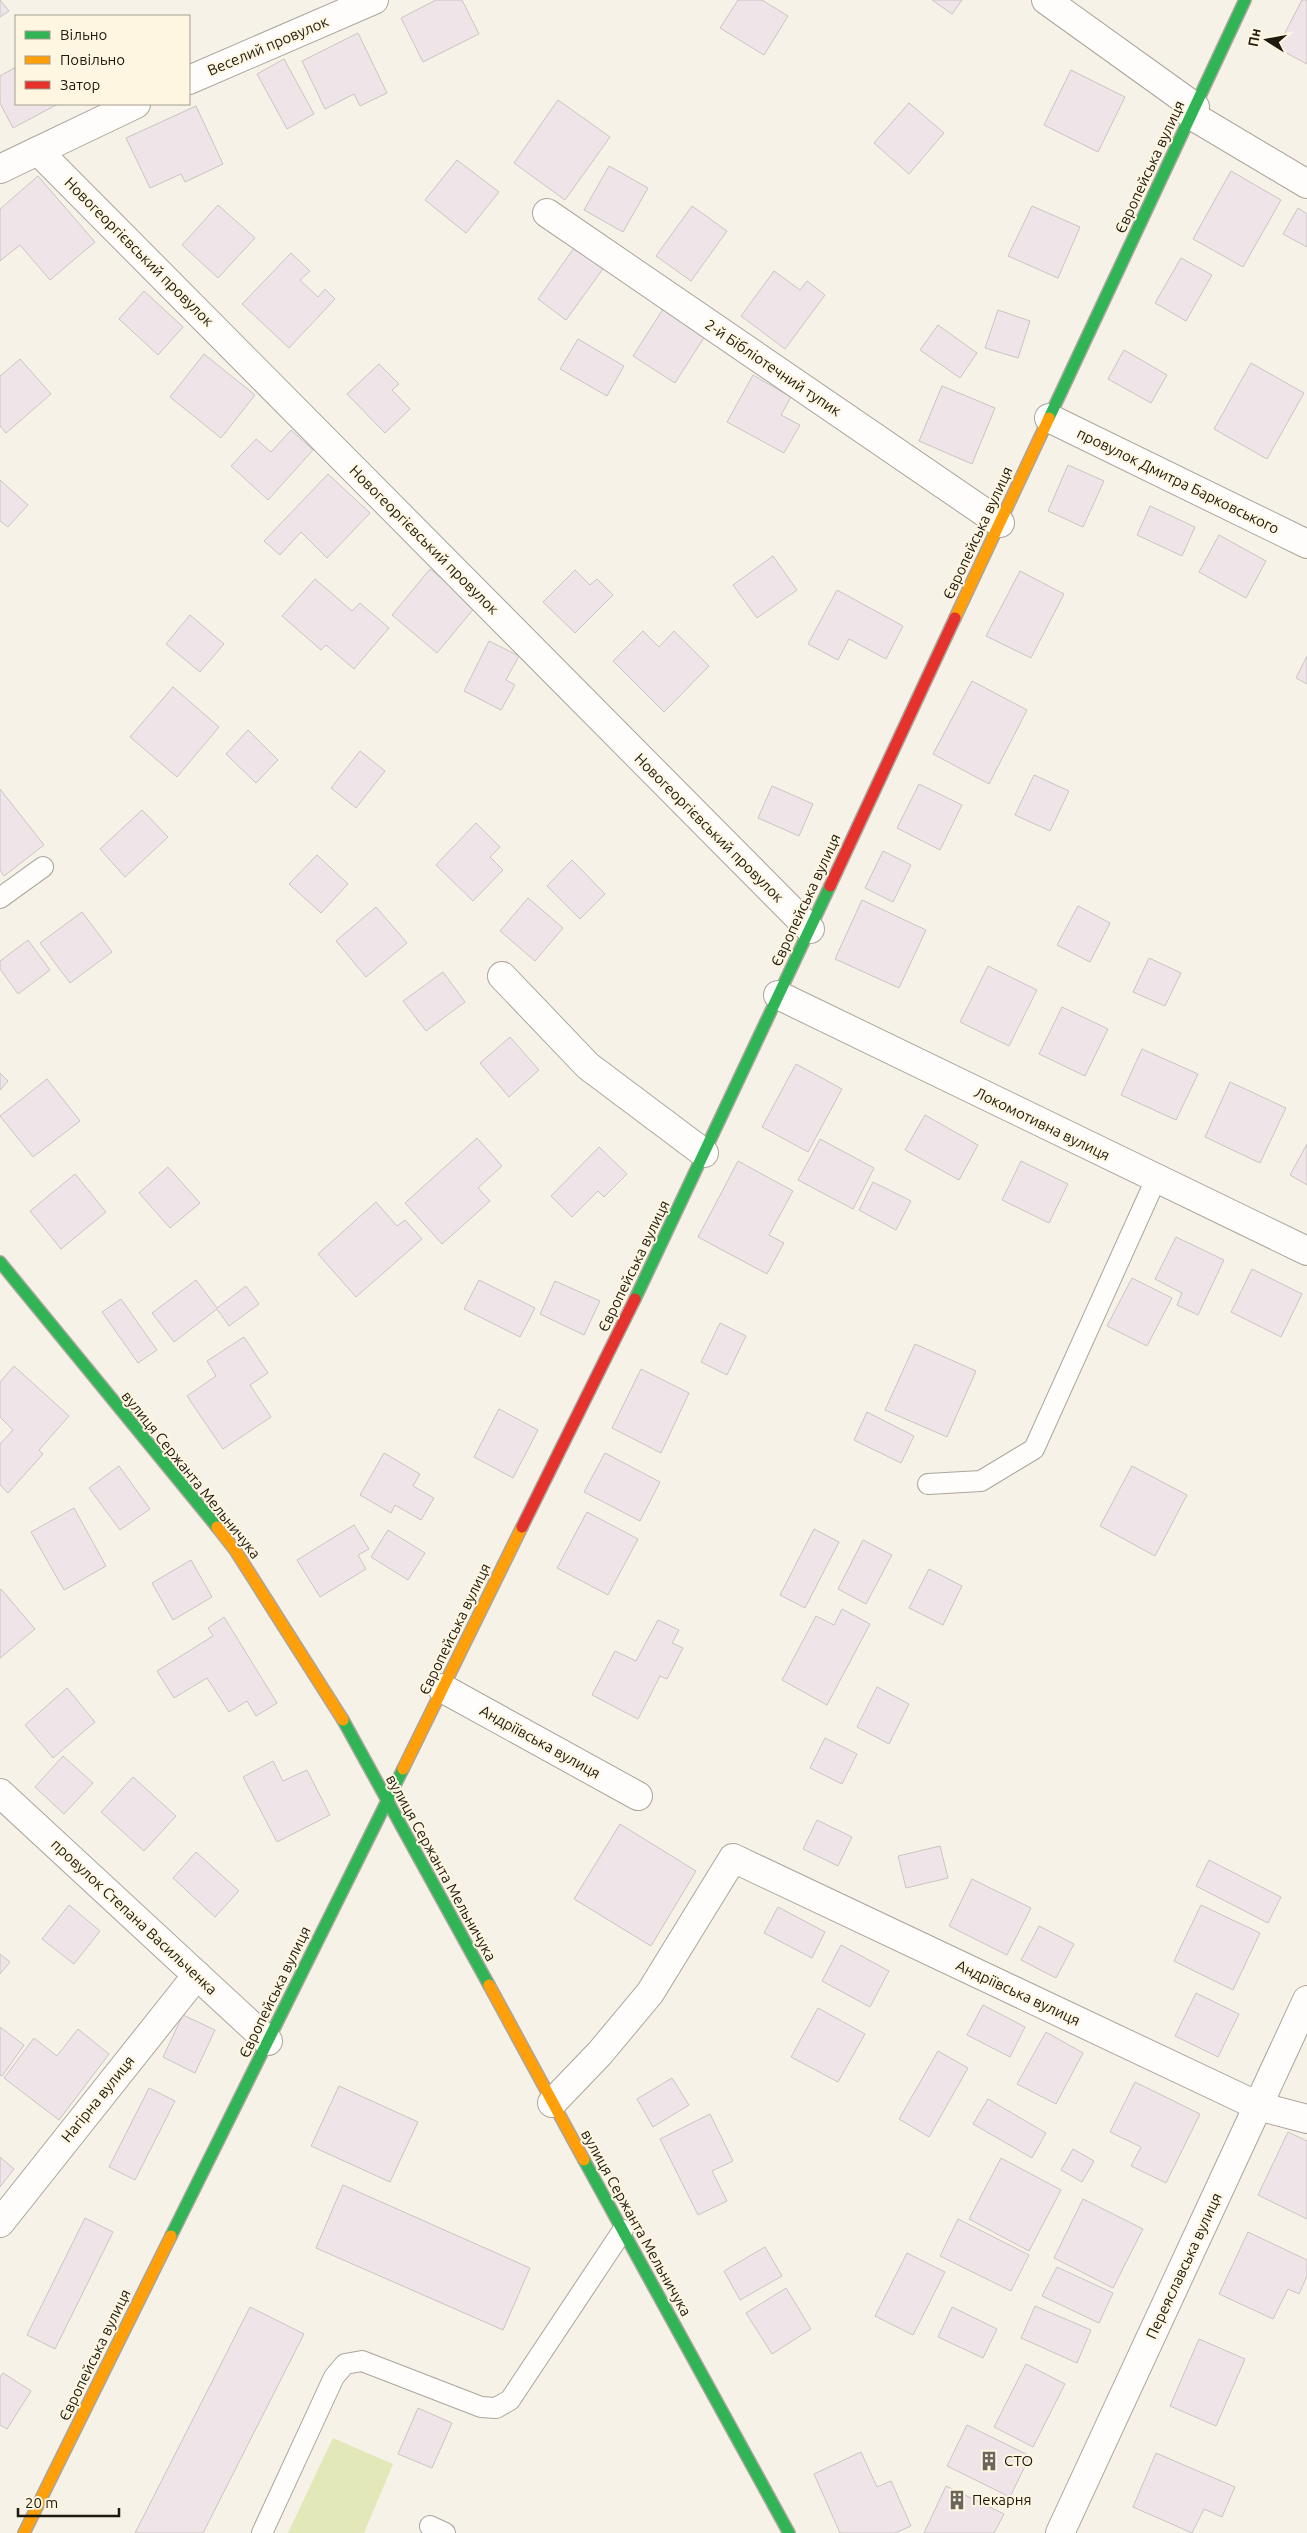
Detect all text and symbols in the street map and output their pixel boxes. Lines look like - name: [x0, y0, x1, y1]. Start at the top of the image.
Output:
- street label: Веселий провулок: [205, 12, 331, 79]
- legend: [15, 15, 190, 105]
- north arrow: [1242, 15, 1292, 65]
- text: Вільно: [60, 26, 107, 43]
- text: Пн: [1245, 27, 1264, 48]
- text: Повільно: [60, 51, 125, 68]
- text: Затор: [60, 76, 100, 93]
- street label: Європейська вулиця: [1111, 98, 1188, 236]
- street label: Новогеоргієвський провулок: [61, 174, 218, 330]
- street label: 2-й Бібліотечний тупик: [702, 316, 845, 420]
- street label: провулок Дмитра Барковського: [1074, 424, 1282, 537]
- street label: Новогеоргієвський провулок: [346, 462, 503, 618]
- street label: Європейська вулиця: [939, 464, 1016, 602]
- street label: Новогеоргієвський провулок: [631, 750, 788, 906]
- street label: Європейська вулиця: [767, 831, 844, 969]
- street label: Локомотивна вулиця: [972, 1083, 1113, 1164]
- street label: Європейська вулиця: [594, 1197, 673, 1334]
- street label: вулиця Сержанта Мельничука: [119, 1387, 264, 1562]
- street label: Європейська вулиця: [415, 1560, 494, 1697]
- street label: Андріївська вулиця: [477, 1701, 603, 1782]
- street label: вулиця Сержанта Мельничука: [383, 1772, 500, 1964]
- street label: провулок Степана Васильченка: [48, 1835, 221, 1998]
- street label: Європейська вулиця: [235, 1923, 314, 2060]
- street label: Андріївська вулиця: [953, 1956, 1083, 2029]
- street label: Нагірна вулиця: [58, 2052, 138, 2145]
- street label: вулиця Сержанта Мельничука: [578, 2127, 695, 2319]
- street label: Переяславська вулиця: [1142, 2190, 1225, 2341]
- street label: Європейська вулиця: [55, 2286, 134, 2423]
- building icon: СТО: [978, 2450, 1000, 2472]
- place label: СТО: [1004, 2452, 1033, 2469]
- scale bar: [18, 2486, 119, 2518]
- building icon: Пекарня: [946, 2489, 968, 2511]
- place label: Пекарня: [972, 2491, 1032, 2508]
- text: 20 m: [25, 2494, 58, 2511]

